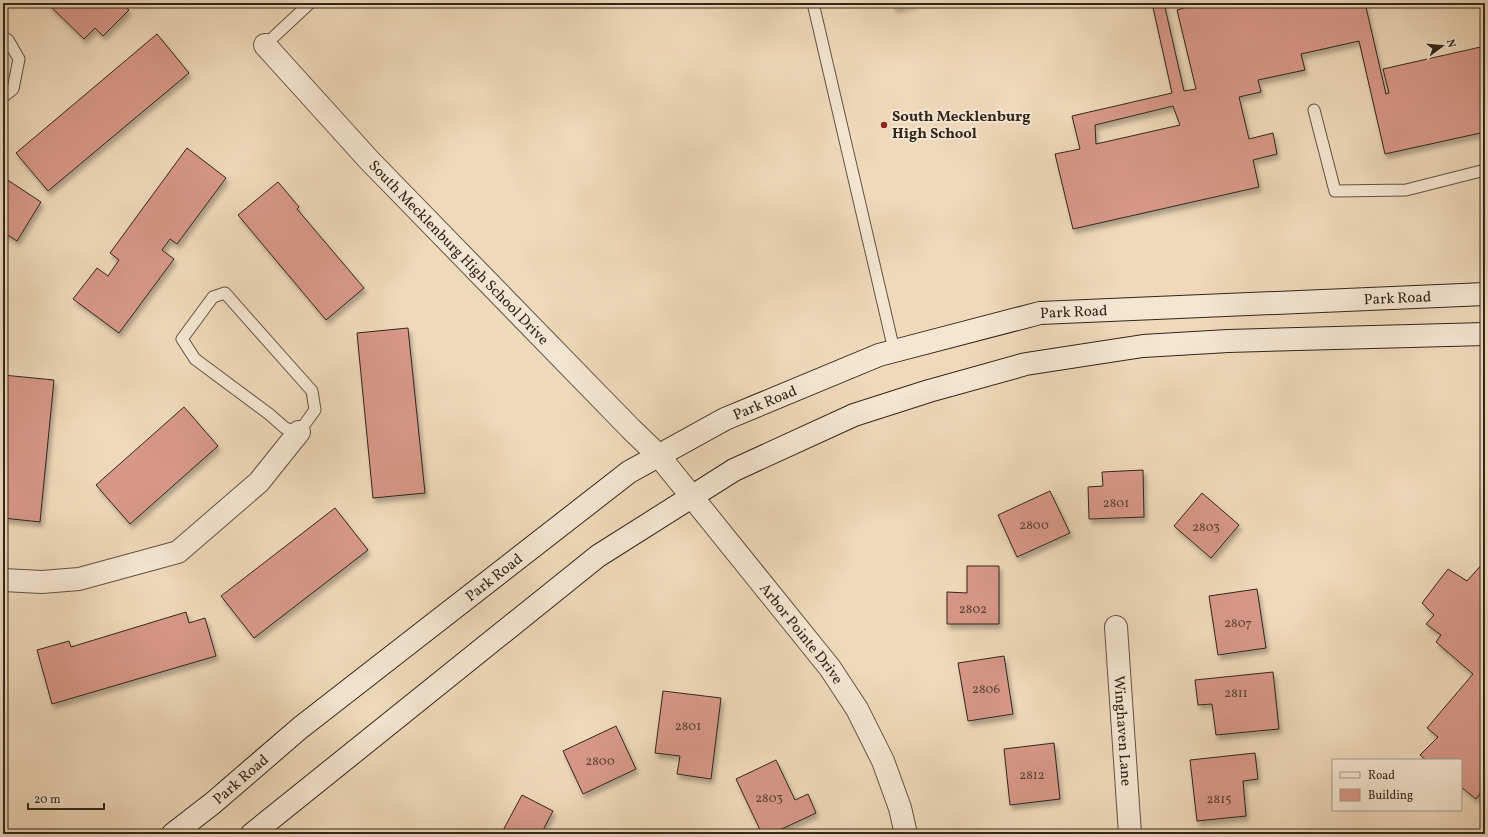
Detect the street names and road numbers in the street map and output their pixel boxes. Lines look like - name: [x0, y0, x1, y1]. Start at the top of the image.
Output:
- street label: South Mecklenburg High School Drive: [363, 156, 553, 351]
- street label: Park Road: [1363, 287, 1432, 311]
- street label: Park Road: [1040, 301, 1108, 325]
- street label: Park Road: [730, 381, 801, 427]
- street label: Park Road: [462, 549, 528, 607]
- street label: Arbor Pointe Drive: [754, 579, 847, 689]
- street label: Winghaven Lane: [1107, 675, 1136, 787]
- street label: Park Road: [209, 750, 274, 810]

